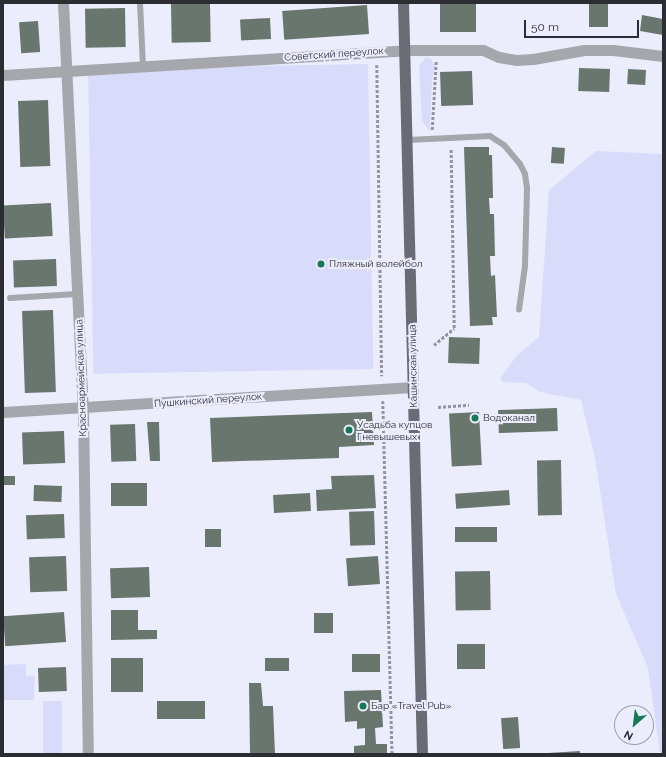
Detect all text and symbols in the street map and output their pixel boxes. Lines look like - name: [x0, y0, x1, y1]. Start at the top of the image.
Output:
- scale bar: [526, 12, 641, 38]
- text: 50 m: [531, 20, 559, 34]
- street label: Советский переулок: [284, 45, 384, 63]
- place label: Пляжный волейбол: [329, 258, 423, 270]
- marker: Пляжный волейбол: [316, 259, 326, 269]
- street label: Красноармейская улица: [73, 319, 89, 437]
- street label: Кашинская улица: [406, 324, 420, 408]
- street label: Пушкинский переулок: [154, 390, 262, 410]
- place label: Водоканал: [483, 412, 535, 424]
- marker: Водоканал: [470, 413, 480, 423]
- place label: Усадьба купцов Гневышевых: [357, 418, 432, 442]
- marker: Усадьба купцов Гневышевых: [344, 425, 354, 435]
- place label: Бар «Travel Pub»: [371, 700, 451, 712]
- marker: Бар «Travel Pub»: [358, 701, 368, 711]
- north arrow: [614, 705, 654, 745]
- text: N: [622, 727, 635, 743]

